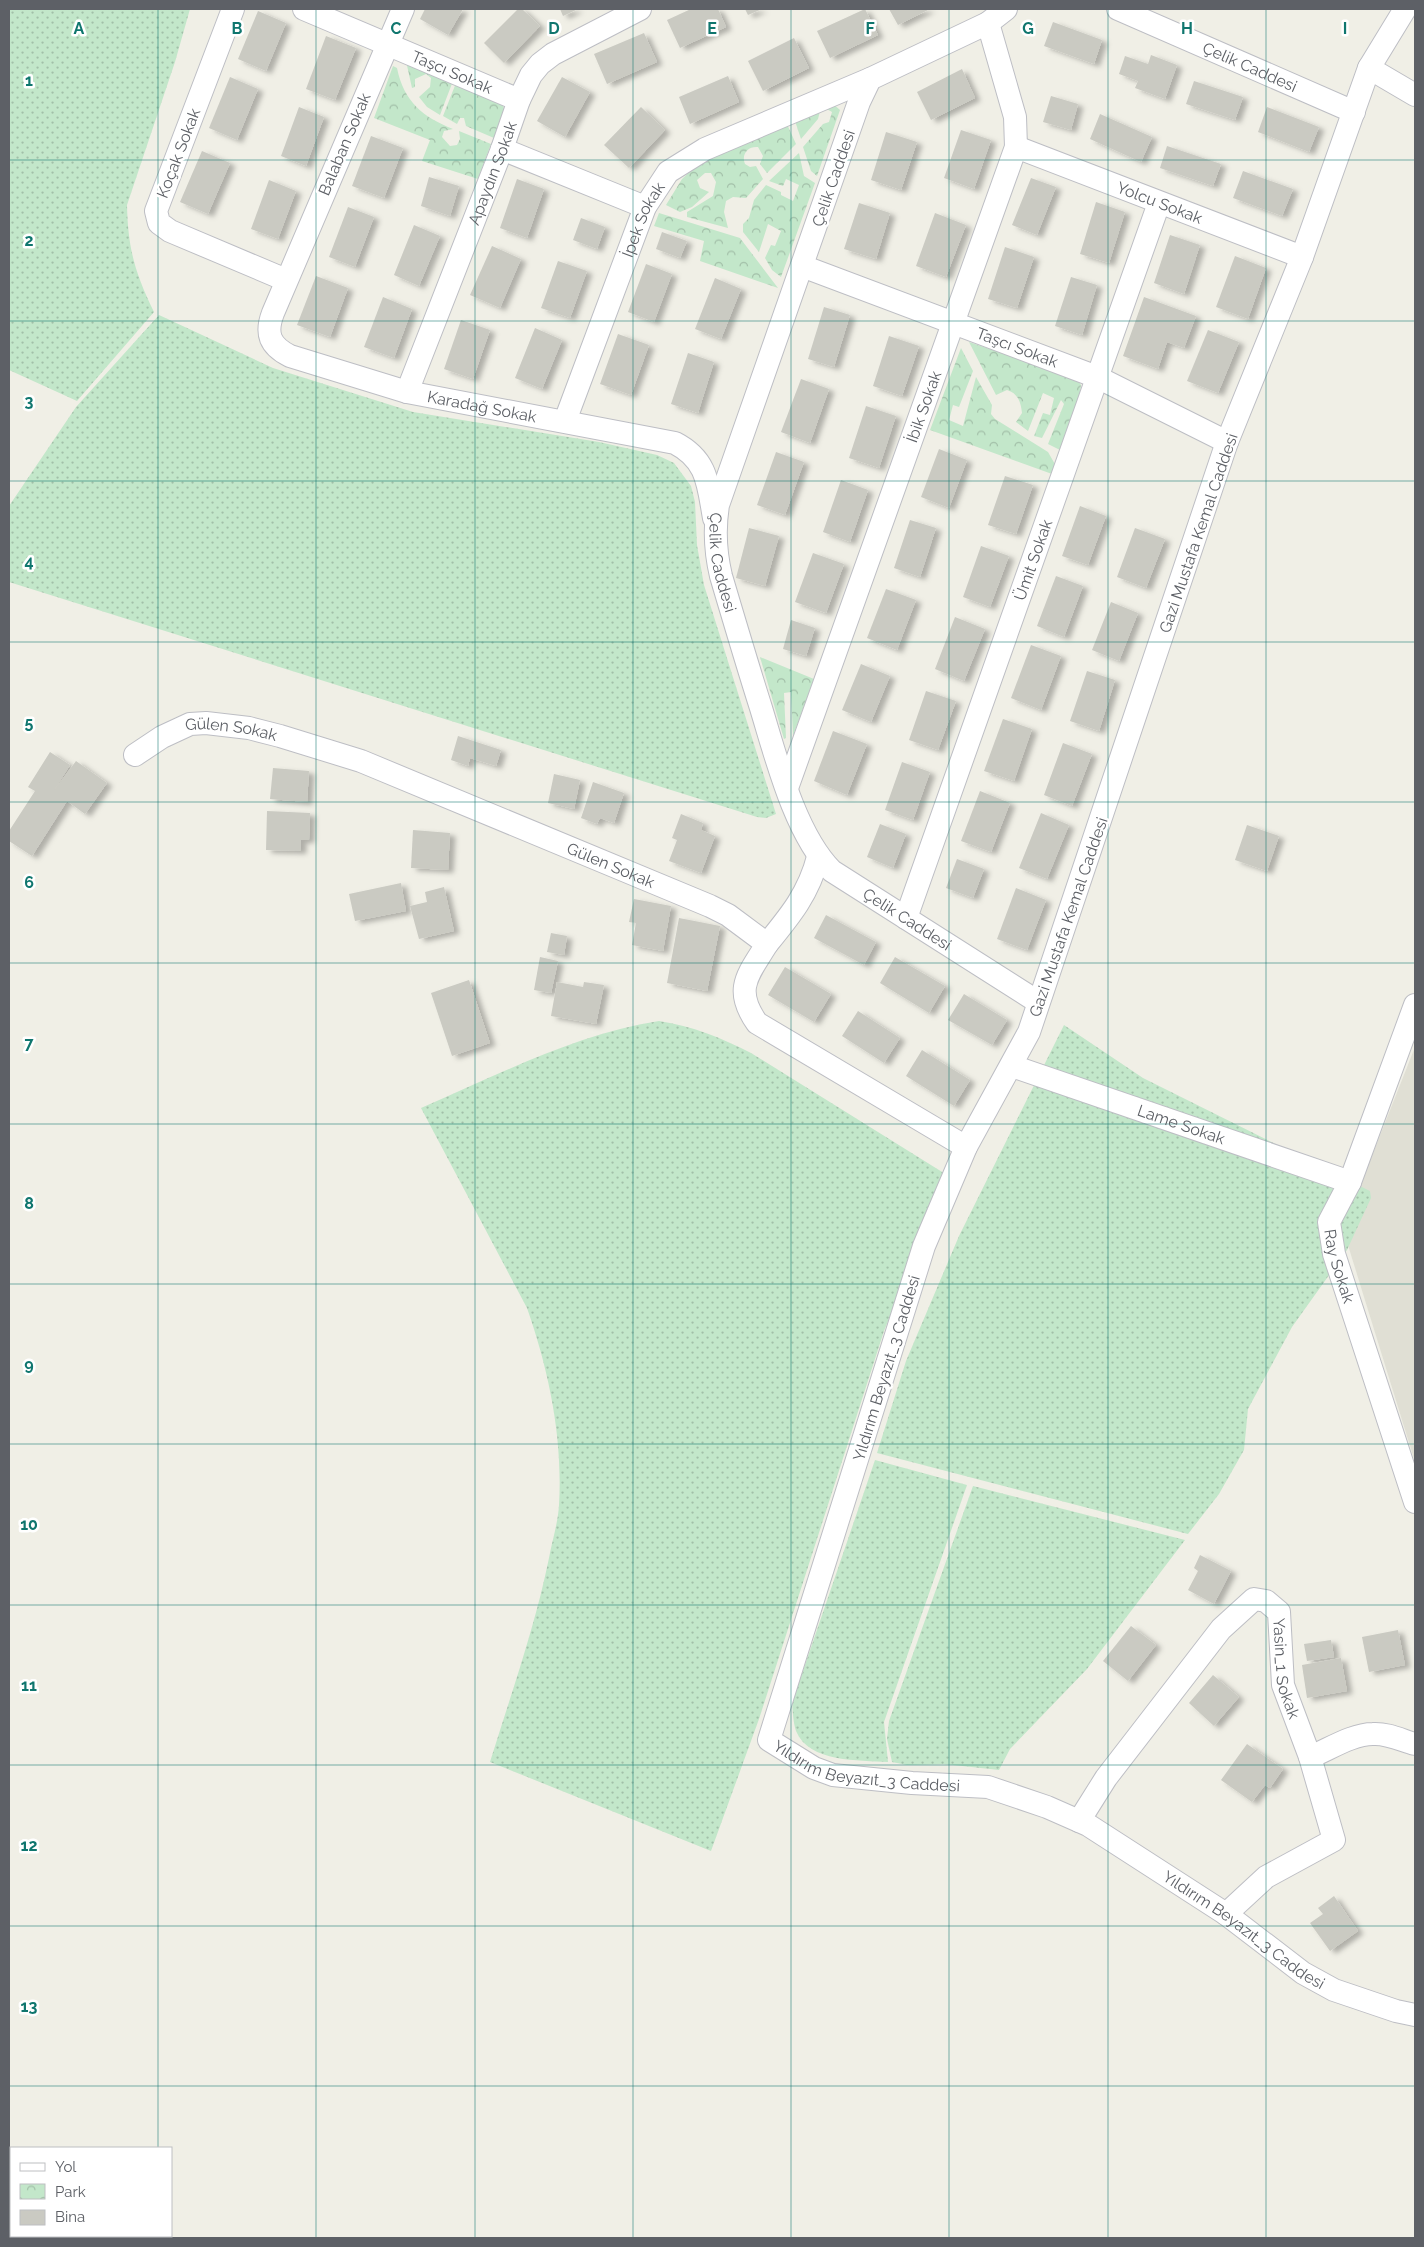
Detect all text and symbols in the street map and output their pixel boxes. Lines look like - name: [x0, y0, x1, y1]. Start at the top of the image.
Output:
- text: A: [74, 19, 85, 38]
- text: B: [232, 19, 243, 38]
- text: C: [391, 19, 402, 38]
- text: D: [548, 19, 560, 38]
- text: E: [707, 19, 717, 38]
- text: F: [865, 19, 875, 38]
- text: G: [1022, 19, 1034, 38]
- text: H: [1181, 19, 1193, 38]
- text: I: [1343, 19, 1347, 38]
- street label: Çelik Caddesi: [1200, 38, 1300, 96]
- street label: Taşcı Sokak: [409, 47, 496, 98]
- text: 1: [25, 71, 33, 90]
- street label: Balaban Sokak: [314, 90, 375, 198]
- street label: Koçak Sokak: [153, 105, 204, 201]
- street label: Apaydın Sokak: [464, 118, 521, 228]
- street label: Çelik Caddesi: [808, 127, 859, 229]
- street label: İpek Sokak: [617, 178, 669, 260]
- street label: Yolcu Sokak: [1114, 178, 1206, 228]
- text: 2: [24, 231, 34, 250]
- street label: Taşcı Sokak: [974, 323, 1061, 372]
- street label: İbik Sokak: [901, 368, 945, 445]
- street label: Karadağ Sokak: [426, 387, 539, 427]
- text: 3: [25, 392, 34, 411]
- street label: Gazi Mustafa Kemal Caddesi: [1155, 431, 1242, 635]
- street label: Çelik Caddesi: [706, 512, 740, 614]
- street label: Ümit Sokak: [1009, 516, 1056, 603]
- text: 4: [24, 552, 34, 571]
- text: 5: [25, 713, 34, 732]
- street label: Gülen Sokak: [185, 714, 280, 745]
- street label: Gazi Mustafa Kemal Caddesi: [1025, 815, 1112, 1019]
- street label: Gülen Sokak: [564, 839, 658, 892]
- text: 6: [24, 873, 34, 892]
- street label: Çelik Caddesi: [859, 884, 955, 954]
- text: 7: [25, 1034, 34, 1053]
- street label: Lame Sokak: [1135, 1101, 1228, 1149]
- text: 8: [24, 1194, 34, 1213]
- street label: Ray Sokak: [1320, 1228, 1359, 1306]
- street label: Yıldırım Beyazıt_3 Caddesi: [849, 1273, 924, 1463]
- text: 9: [24, 1355, 34, 1374]
- text: 10: [20, 1515, 38, 1534]
- street label: Yasin_1 Sokak: [1269, 1618, 1304, 1722]
- text: 11: [21, 1676, 37, 1695]
- street label: Yıldırım Beyazıt_3 Caddesi: [770, 1736, 960, 1796]
- text: 12: [21, 1836, 37, 1855]
- street label: Yıldırım Beyazıt_3 Caddesi: [1159, 1867, 1328, 1993]
- text: 13: [21, 1997, 37, 2016]
- legend: [10, 2147, 172, 2237]
- text: Yol: [55, 2158, 77, 2176]
- text: Park: [55, 2183, 86, 2201]
- text: Bina: [55, 2208, 85, 2226]

